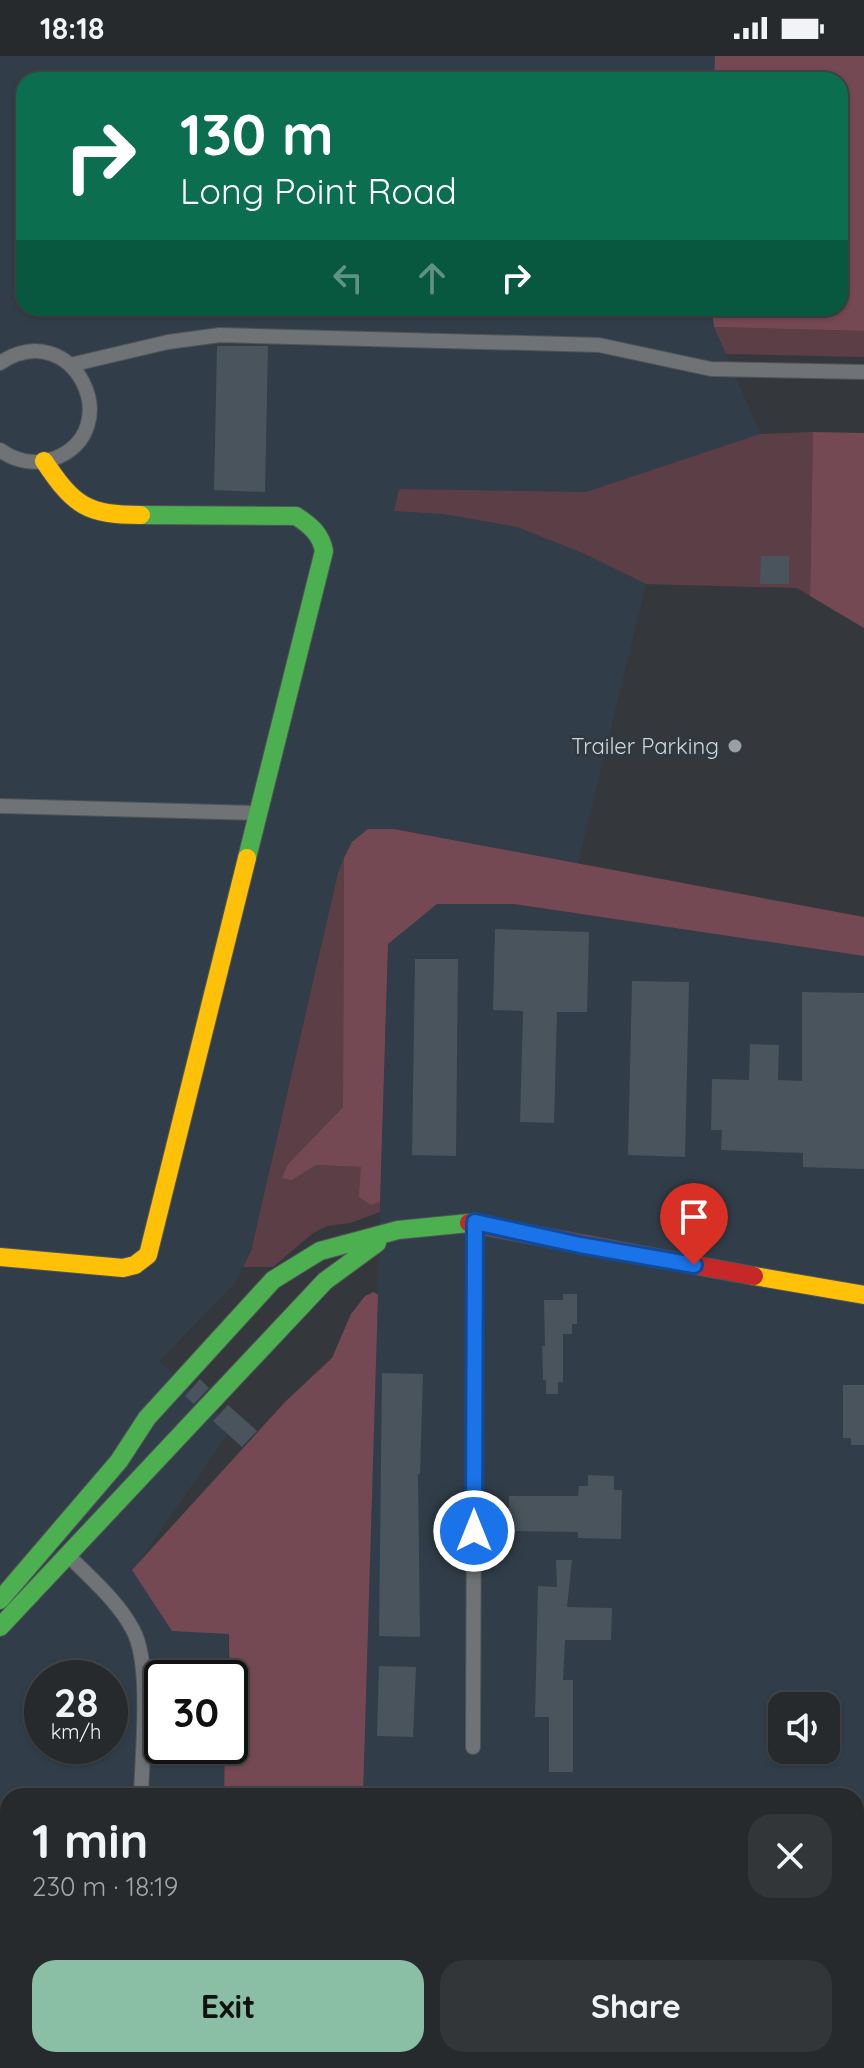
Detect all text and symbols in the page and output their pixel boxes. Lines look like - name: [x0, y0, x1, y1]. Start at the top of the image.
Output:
- text: 18:18: [40, 9, 104, 47]
- text: 130 m: [180, 99, 334, 169]
- icon: right: [48, 104, 152, 208]
- text: Long Point Road: [180, 168, 457, 213]
- icon: left: [326, 256, 370, 300]
- icon: ahead: [410, 256, 454, 300]
- icon: right: [494, 256, 538, 300]
- place label: Trailer Parking: [571, 732, 719, 760]
- marker: Trailer Parking: [726, 737, 744, 755]
- pin: [660, 1183, 728, 1265]
- icon: arrive: [672, 1195, 716, 1239]
- position arrow: [432, 1489, 516, 1573]
- speed limit sign: 30: [144, 1660, 248, 1764]
- text: 28: [54, 1677, 98, 1727]
- map controls: [768, 1692, 840, 1764]
- button: sound: [768, 1692, 840, 1764]
- text: km/h: [51, 1719, 101, 1744]
- text: 1 min: [32, 1810, 148, 1870]
- button: close: [748, 1814, 832, 1898]
- text: 230 m · 18:19: [32, 1870, 178, 1903]
- button: Exit: [32, 1960, 424, 2052]
- button: Share: [440, 1960, 832, 2052]

